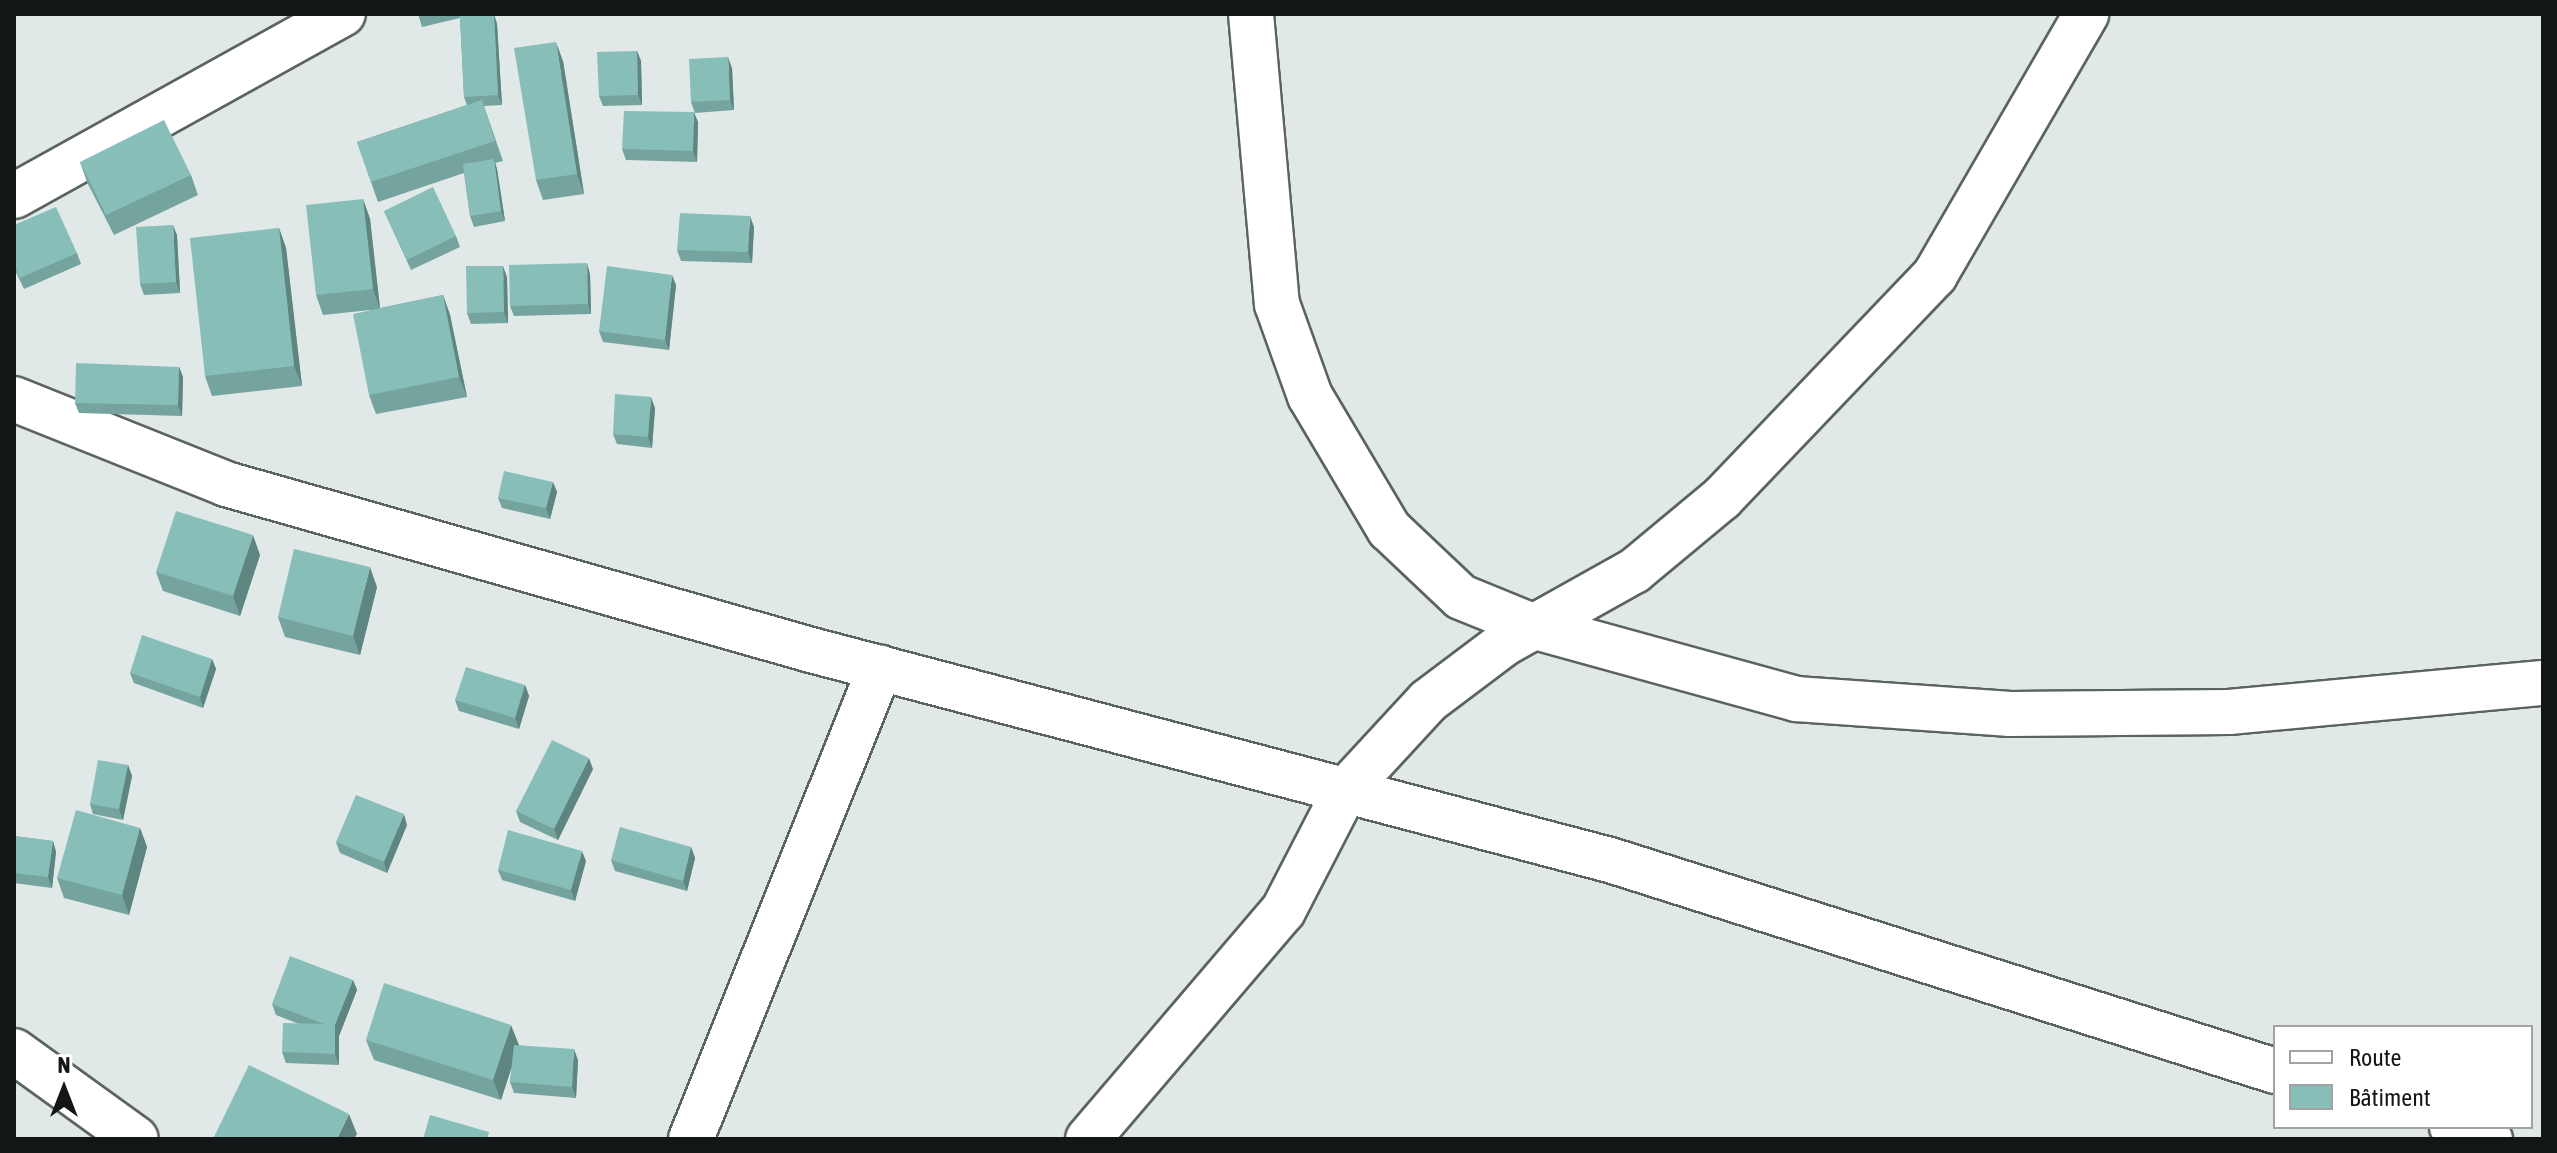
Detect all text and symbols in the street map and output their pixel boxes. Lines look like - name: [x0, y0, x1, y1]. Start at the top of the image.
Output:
- legend: [2273, 1025, 2533, 1129]
- text: Route: [2349, 1044, 2401, 1071]
- north arrow: [24, 1049, 104, 1129]
- text: N: [58, 1052, 70, 1078]
- text: Bâtiment: [2349, 1084, 2431, 1111]

